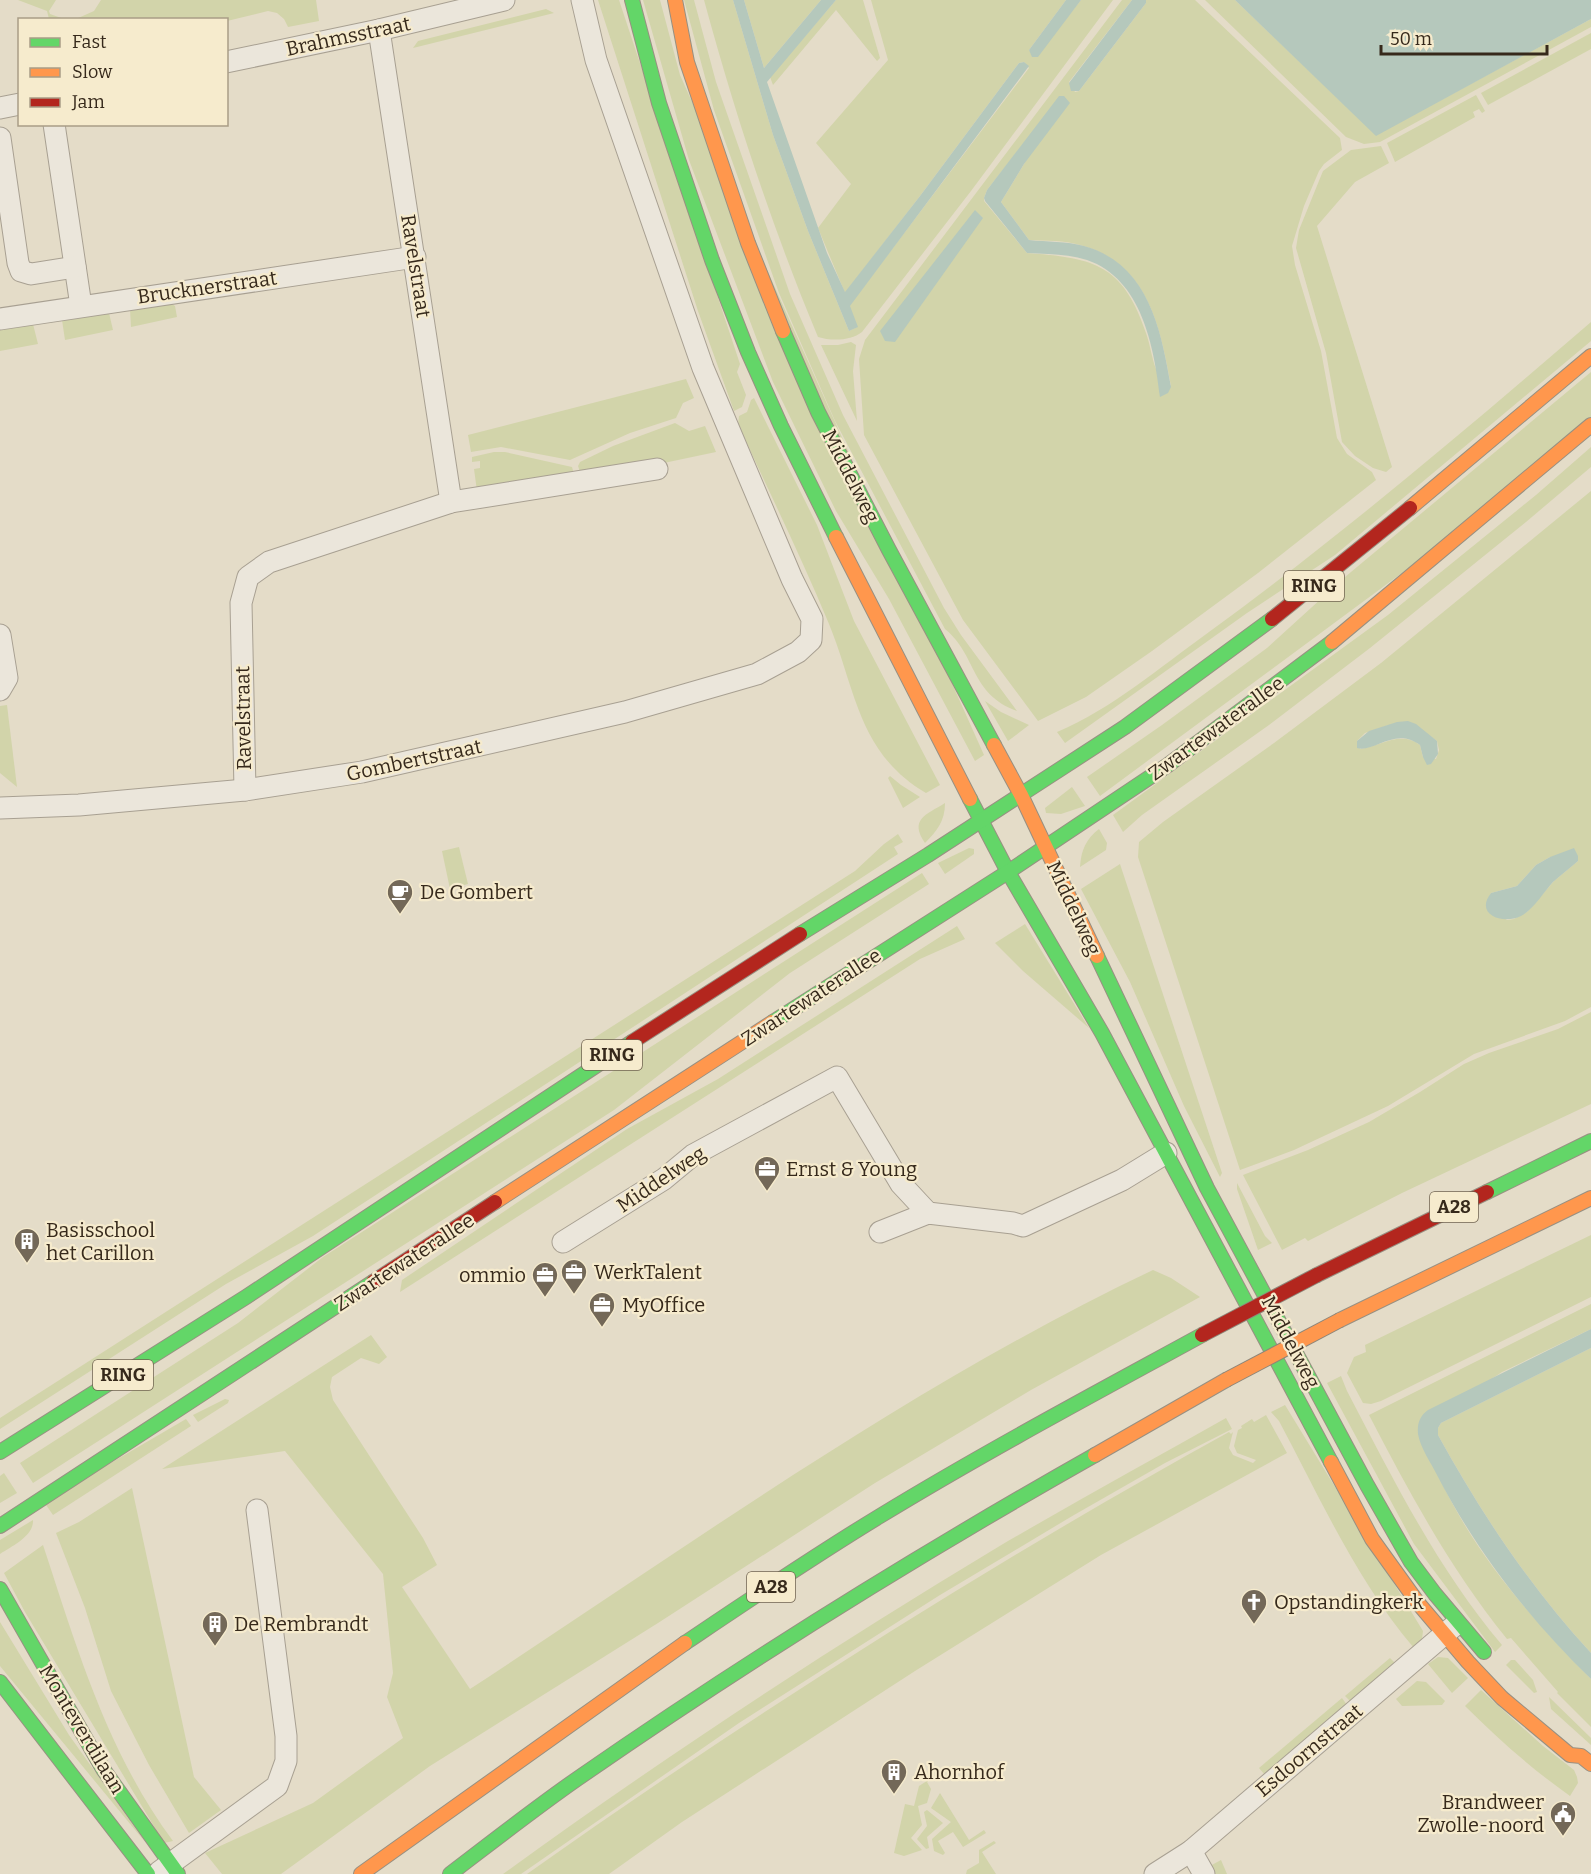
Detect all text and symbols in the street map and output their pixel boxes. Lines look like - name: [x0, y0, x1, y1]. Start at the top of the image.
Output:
- street label: Brahmsstraat: [283, 11, 413, 61]
- legend: [18, 18, 228, 126]
- scale bar: [1381, 18, 1548, 56]
- text: 50 m: [1390, 28, 1432, 50]
- text: Fast: [72, 31, 107, 53]
- text: Slow: [72, 61, 113, 83]
- text: Jam: [71, 91, 105, 113]
- street label: Ravelstraat: [396, 213, 436, 319]
- street label: Brucknerstraat: [136, 265, 278, 309]
- street label: Middelweg: [817, 425, 885, 527]
- road number: RING: [1284, 571, 1344, 601]
- street label: Ravelstraat: [230, 666, 256, 770]
- street label: Zwartewaterallee: [1144, 671, 1288, 785]
- street label: Gombertstraat: [344, 734, 484, 786]
- street label: Middelweg: [1042, 857, 1106, 959]
- cafe icon: De Gombert: [385, 877, 415, 915]
- place label: De Gombert: [420, 880, 533, 904]
- street label: Zwartewaterallee: [737, 943, 885, 1051]
- road number: RING: [582, 1040, 642, 1070]
- street label: Middelweg: [612, 1141, 710, 1217]
- office icon: Ernst & Young: [752, 1154, 782, 1192]
- place label: Ernst & Young: [786, 1157, 917, 1181]
- road number: A28: [1430, 1192, 1478, 1222]
- street label: Zwartewaterallee: [330, 1208, 478, 1316]
- place label: Basisschool het Carillon: [46, 1218, 155, 1265]
- building icon: Basisschool het Carillon: [12, 1226, 42, 1264]
- office icon: WerkTalent: [559, 1257, 589, 1295]
- office icon: ommio: [530, 1260, 560, 1298]
- place label: WerkTalent: [594, 1260, 702, 1284]
- place label: ommio: [459, 1263, 526, 1287]
- office icon: MyOffice: [587, 1290, 617, 1328]
- street label: Middelweg: [1257, 1292, 1325, 1392]
- place label: MyOffice: [622, 1293, 705, 1317]
- road number: RING: [93, 1360, 153, 1390]
- road number: A28: [747, 1572, 795, 1602]
- church icon: Opstandingkerk: [1239, 1587, 1269, 1625]
- place label: Opstandingkerk: [1274, 1590, 1424, 1614]
- building icon: De Rembrandt: [200, 1609, 230, 1647]
- place label: De Rembrandt: [234, 1612, 368, 1636]
- street label: Monteverdilaan: [34, 1660, 130, 1798]
- street label: Esdoornstraat: [1251, 1698, 1367, 1802]
- building icon: Ahornhof: [879, 1757, 909, 1795]
- place label: Ahornhof: [914, 1760, 1006, 1784]
- place label: Brandweer Zwolle-noord: [1418, 1790, 1544, 1837]
- public building icon: Brandweer Zwolle-noord: [1548, 1799, 1578, 1837]

